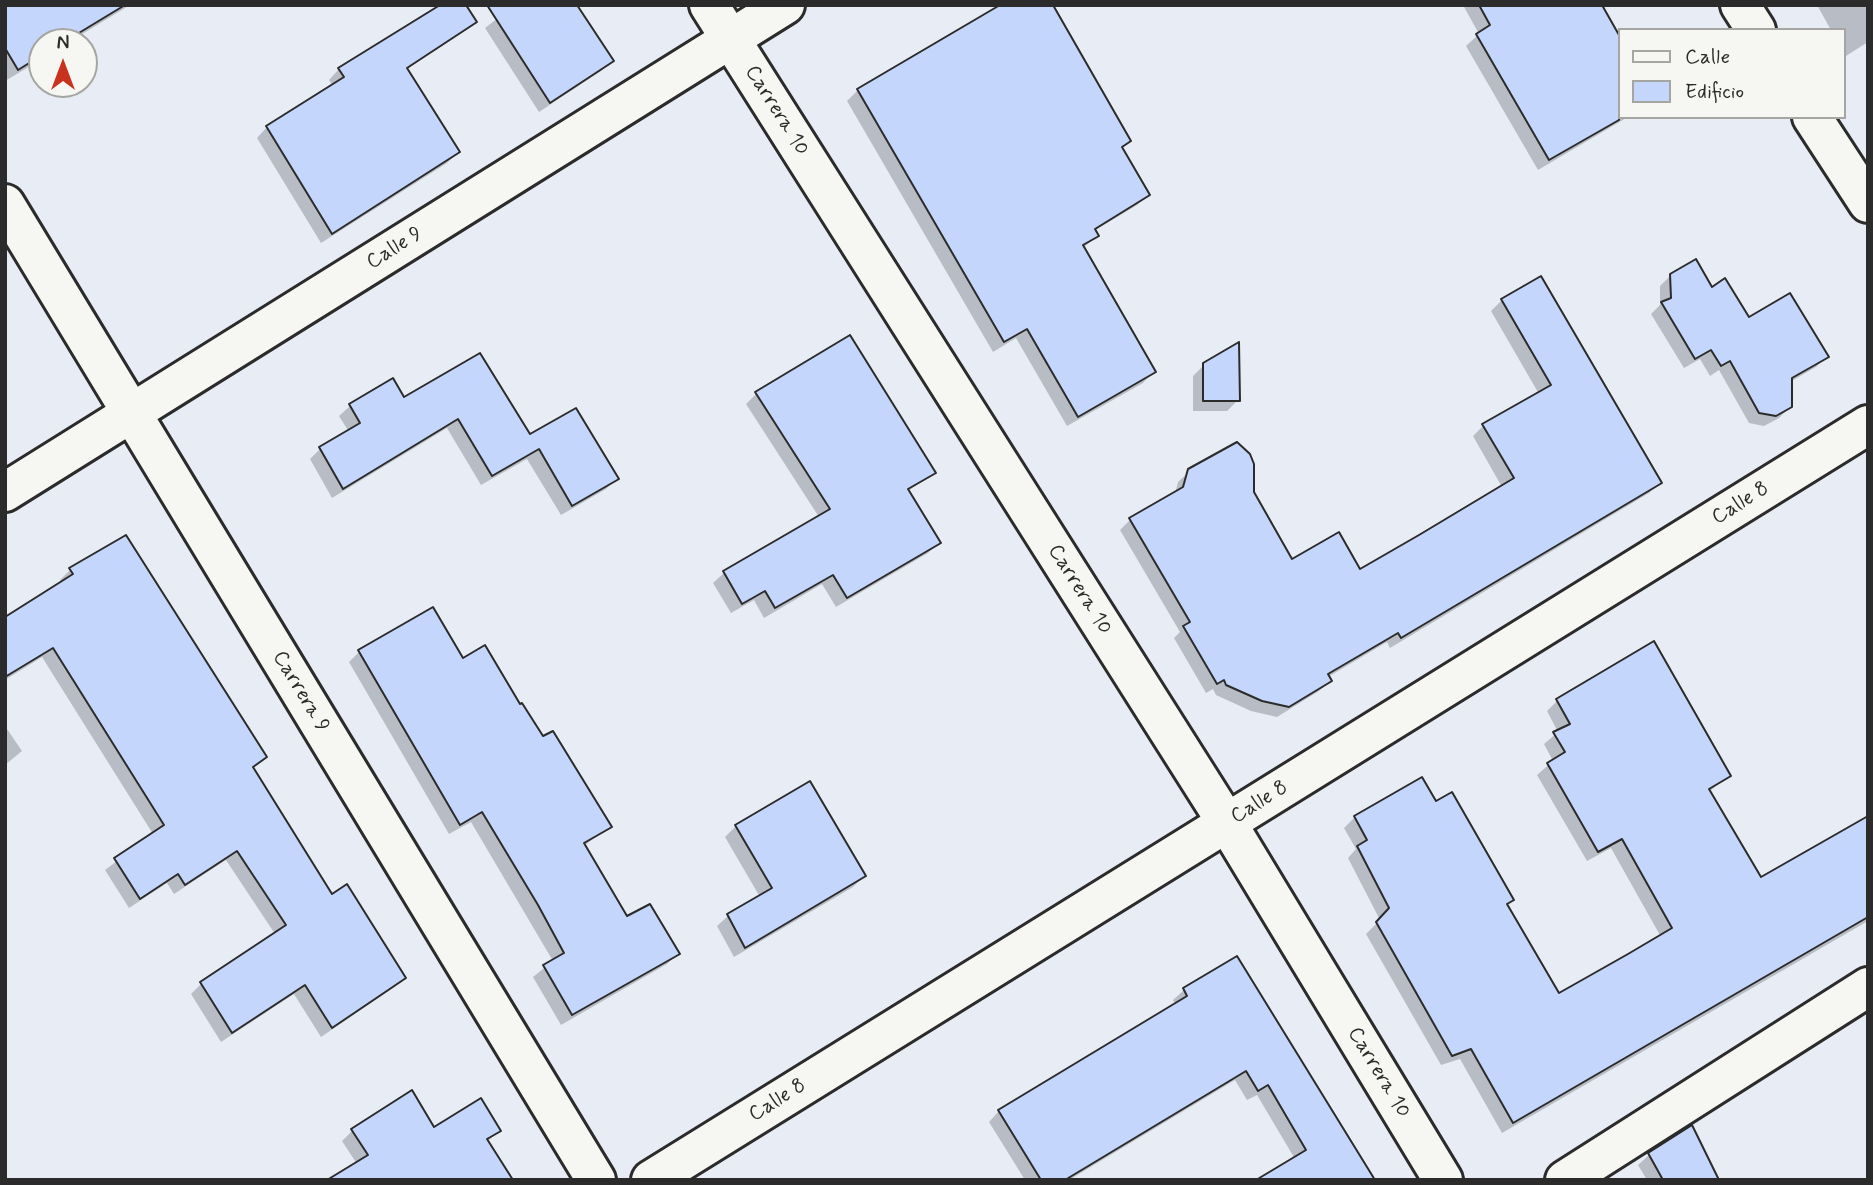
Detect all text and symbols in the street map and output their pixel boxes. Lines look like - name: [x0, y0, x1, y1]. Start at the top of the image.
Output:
- north arrow: [28, 28, 98, 98]
- legend: [1618, 28, 1845, 119]
- text: N: [57, 31, 69, 56]
- text: Calle: [1685, 43, 1730, 71]
- street label: Carrera 10: [738, 61, 814, 161]
- text: Edificio: [1685, 78, 1744, 106]
- street label: Calle 9: [362, 222, 428, 276]
- street label: Calle 8: [1708, 477, 1774, 531]
- street label: Carrera 10: [1041, 540, 1117, 640]
- street label: Carrera 9: [266, 647, 334, 737]
- street label: Calle 8: [1227, 776, 1293, 830]
- street label: Carrera 10: [1341, 1023, 1415, 1123]
- street label: Calle 8: [745, 1074, 811, 1128]

